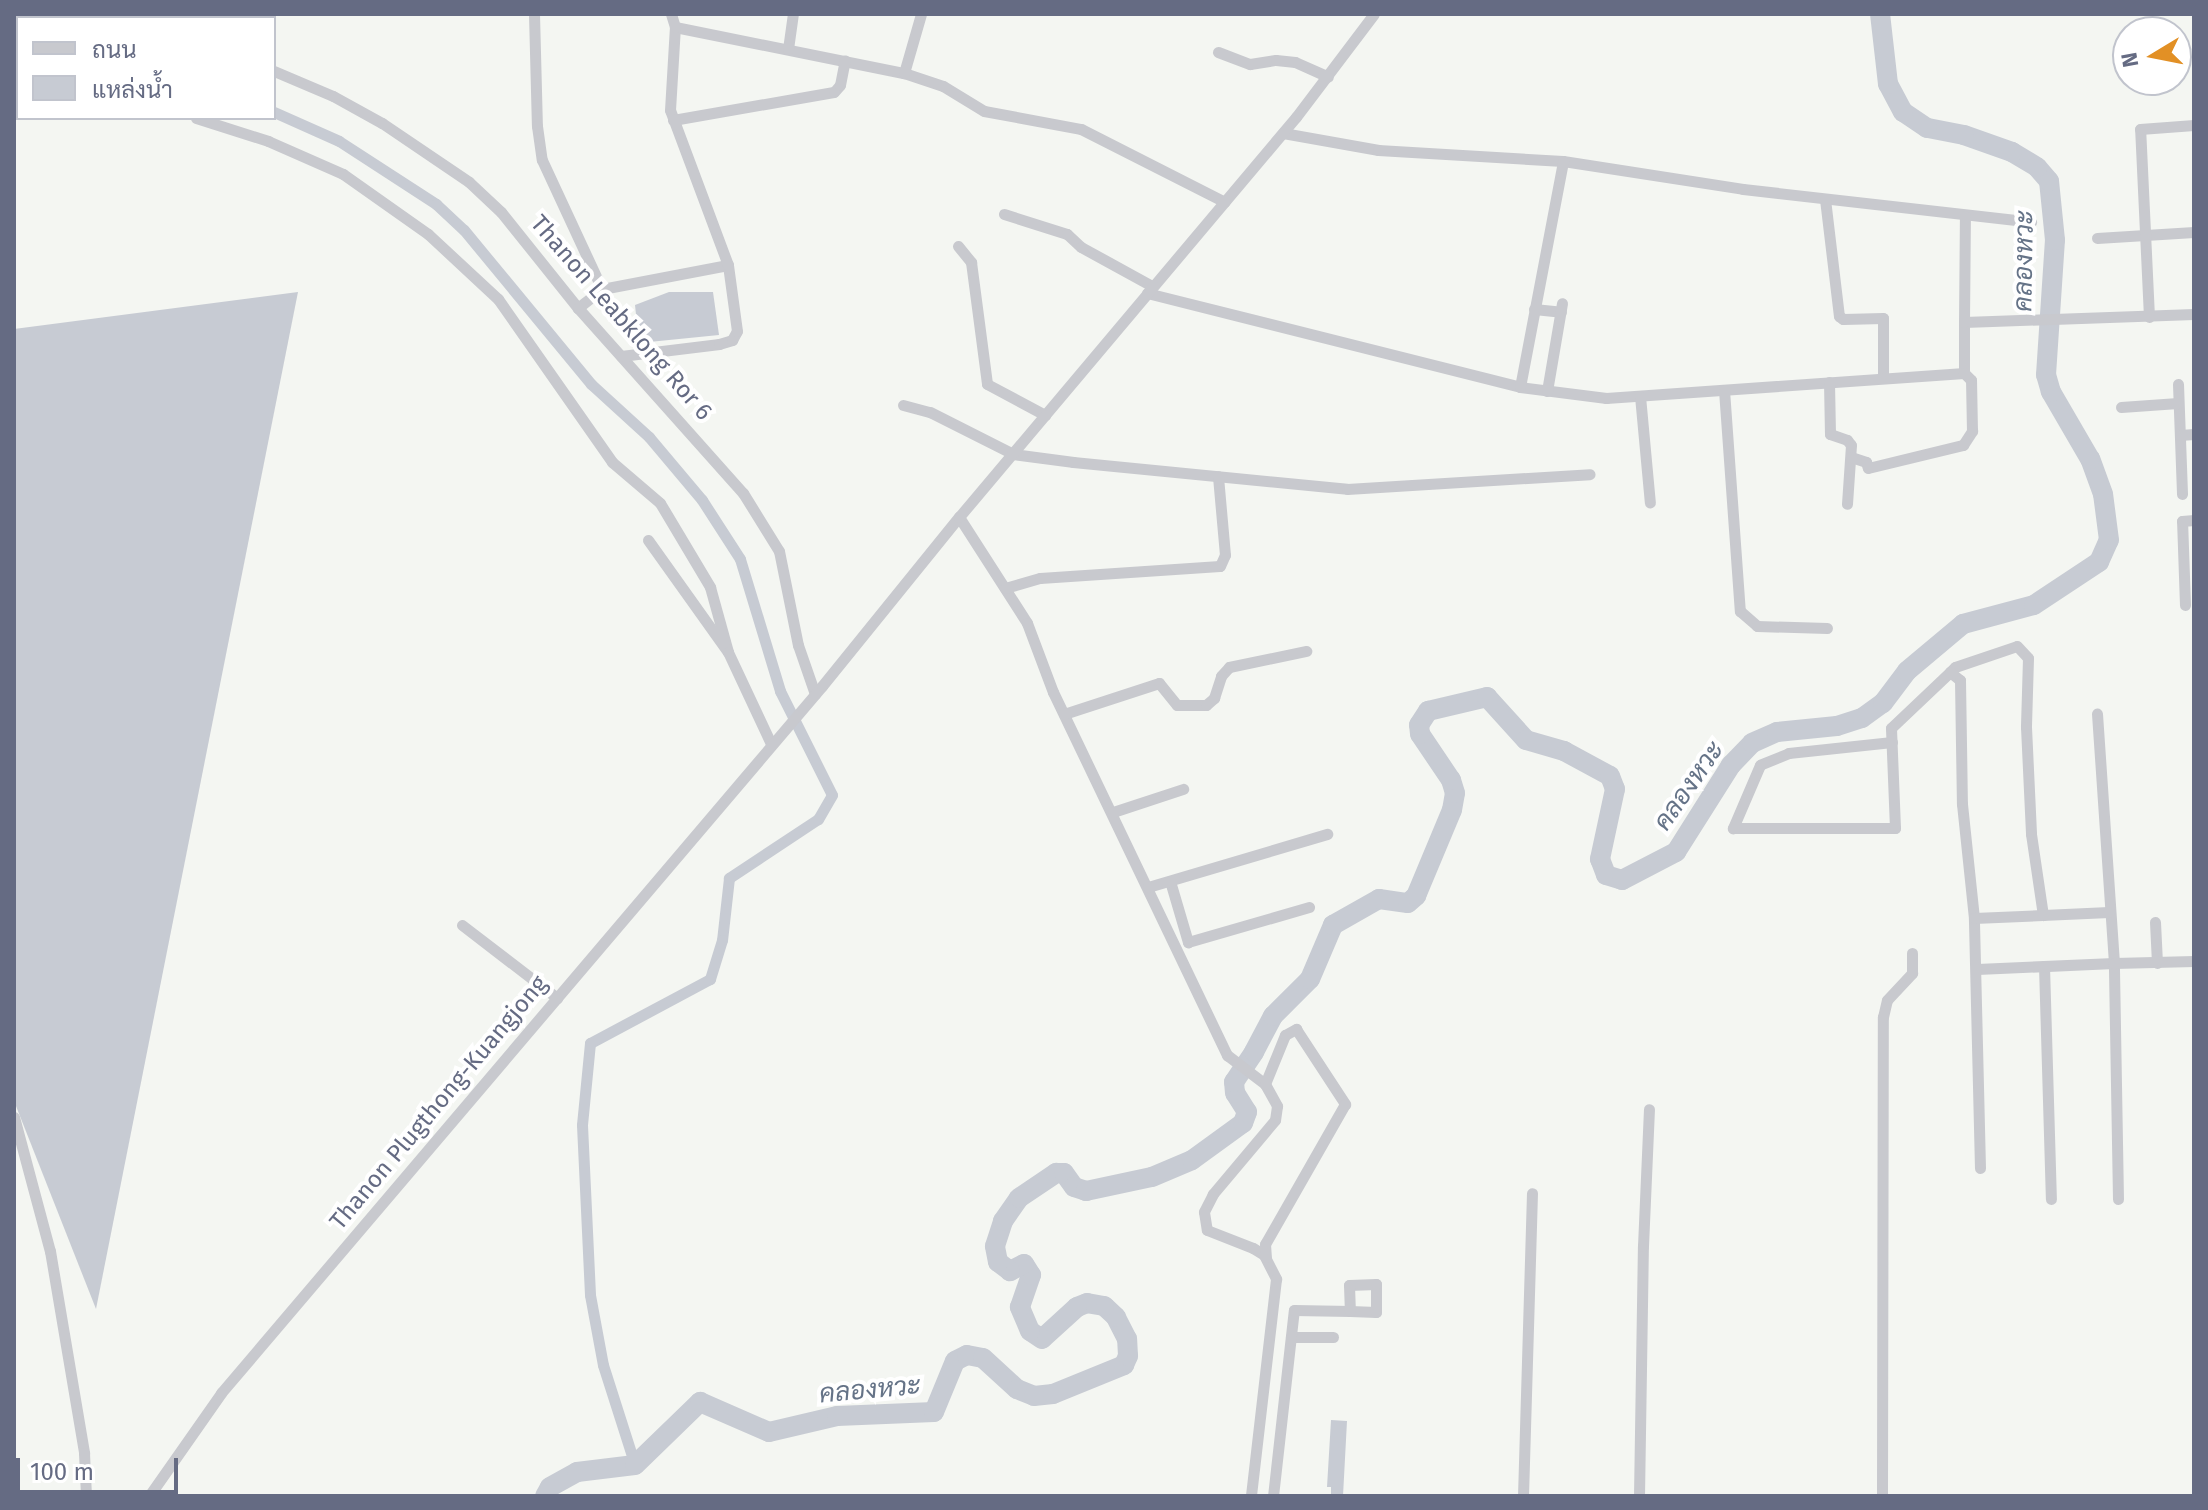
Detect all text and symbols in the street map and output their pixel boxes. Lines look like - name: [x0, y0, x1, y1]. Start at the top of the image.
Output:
- legend: [16, 16, 276, 120]
- north arrow: [2112, 16, 2192, 96]
- text: ถนน: [92, 36, 137, 64]
- text: N: [2115, 50, 2144, 69]
- text: แหล่งน้ำ: [92, 76, 173, 104]
- street label: Thanon Leabklong Ror 6: [524, 210, 718, 426]
- water label: คลองหวะ: [2008, 210, 2040, 312]
- water label: คลองหวะ: [1647, 735, 1731, 837]
- street label: Thanon Plugthong-Kuangjong: [324, 970, 554, 1236]
- water label: คลองหวะ: [818, 1370, 922, 1410]
- scale bar: [20, 1442, 182, 1492]
- text: 100 m: [30, 1458, 94, 1486]

